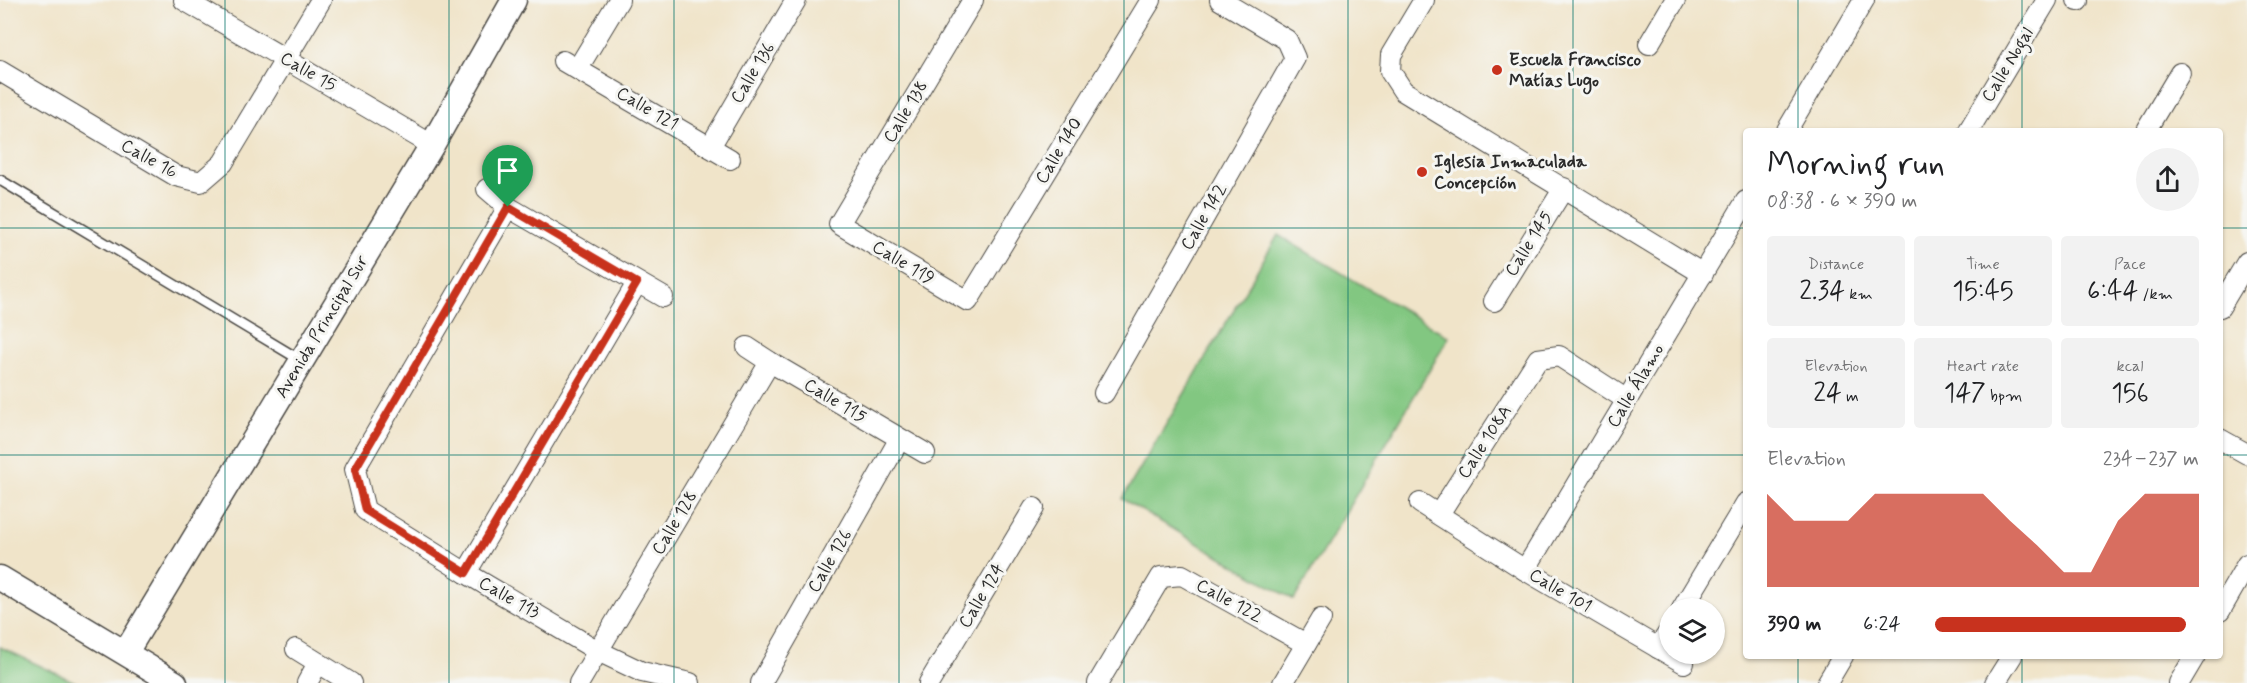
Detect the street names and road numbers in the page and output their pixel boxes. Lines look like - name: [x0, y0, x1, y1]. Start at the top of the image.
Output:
- street label: Calle Nogal: [1976, 23, 2041, 108]
- street label: Calle 136: [725, 38, 781, 108]
- street label: Calle 15: [275, 46, 341, 98]
- street label: Calle 138: [878, 76, 934, 148]
- street label: Calle 121: [612, 81, 682, 137]
- street label: Calle 140: [1030, 113, 1088, 189]
- street label: Calle 16: [116, 134, 182, 184]
- street label: Calle 142: [1175, 179, 1233, 255]
- street label: Calle 145: [1500, 207, 1558, 281]
- street label: Calle 119: [867, 235, 939, 291]
- street label: Avenida Principal Sur: [270, 251, 374, 403]
- street label: Calle Álamo: [1602, 340, 1670, 432]
- street label: Calle 115: [799, 373, 871, 429]
- street label: Calle 108A: [1452, 400, 1518, 484]
- street label: Calle 128: [646, 486, 704, 560]
- street label: Calle 126: [802, 525, 858, 597]
- street label: Calle 124: [953, 559, 1011, 633]
- street label: Calle 101: [1524, 563, 1596, 619]
- street label: Calle 113: [474, 571, 544, 625]
- street label: Calle 122: [1192, 574, 1267, 629]

